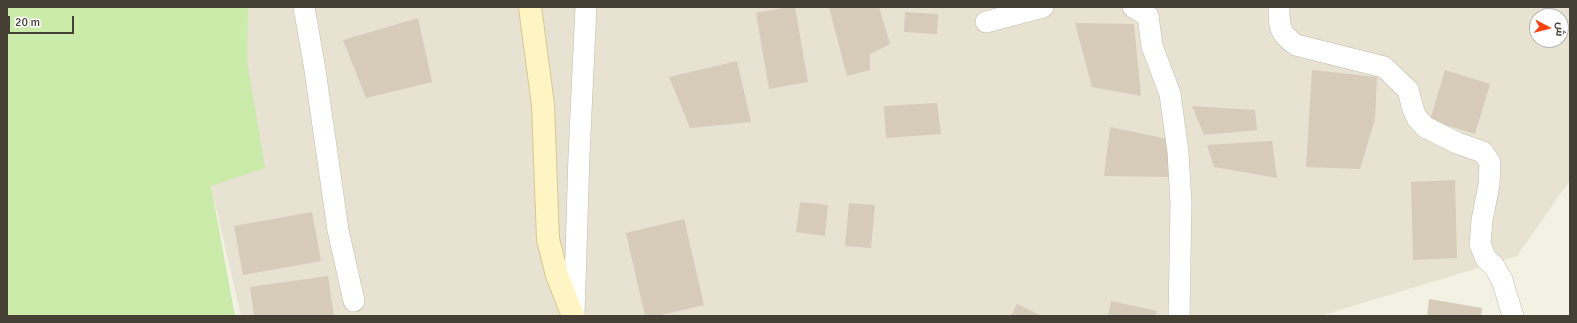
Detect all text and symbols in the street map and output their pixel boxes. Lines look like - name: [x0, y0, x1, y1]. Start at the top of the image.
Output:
- scale bar: [10, 8, 76, 34]
- north arrow: [1529, 8, 1569, 48]
- text: 20 m: [15, 15, 40, 30]
- text: ش: [1553, 22, 1568, 37]

